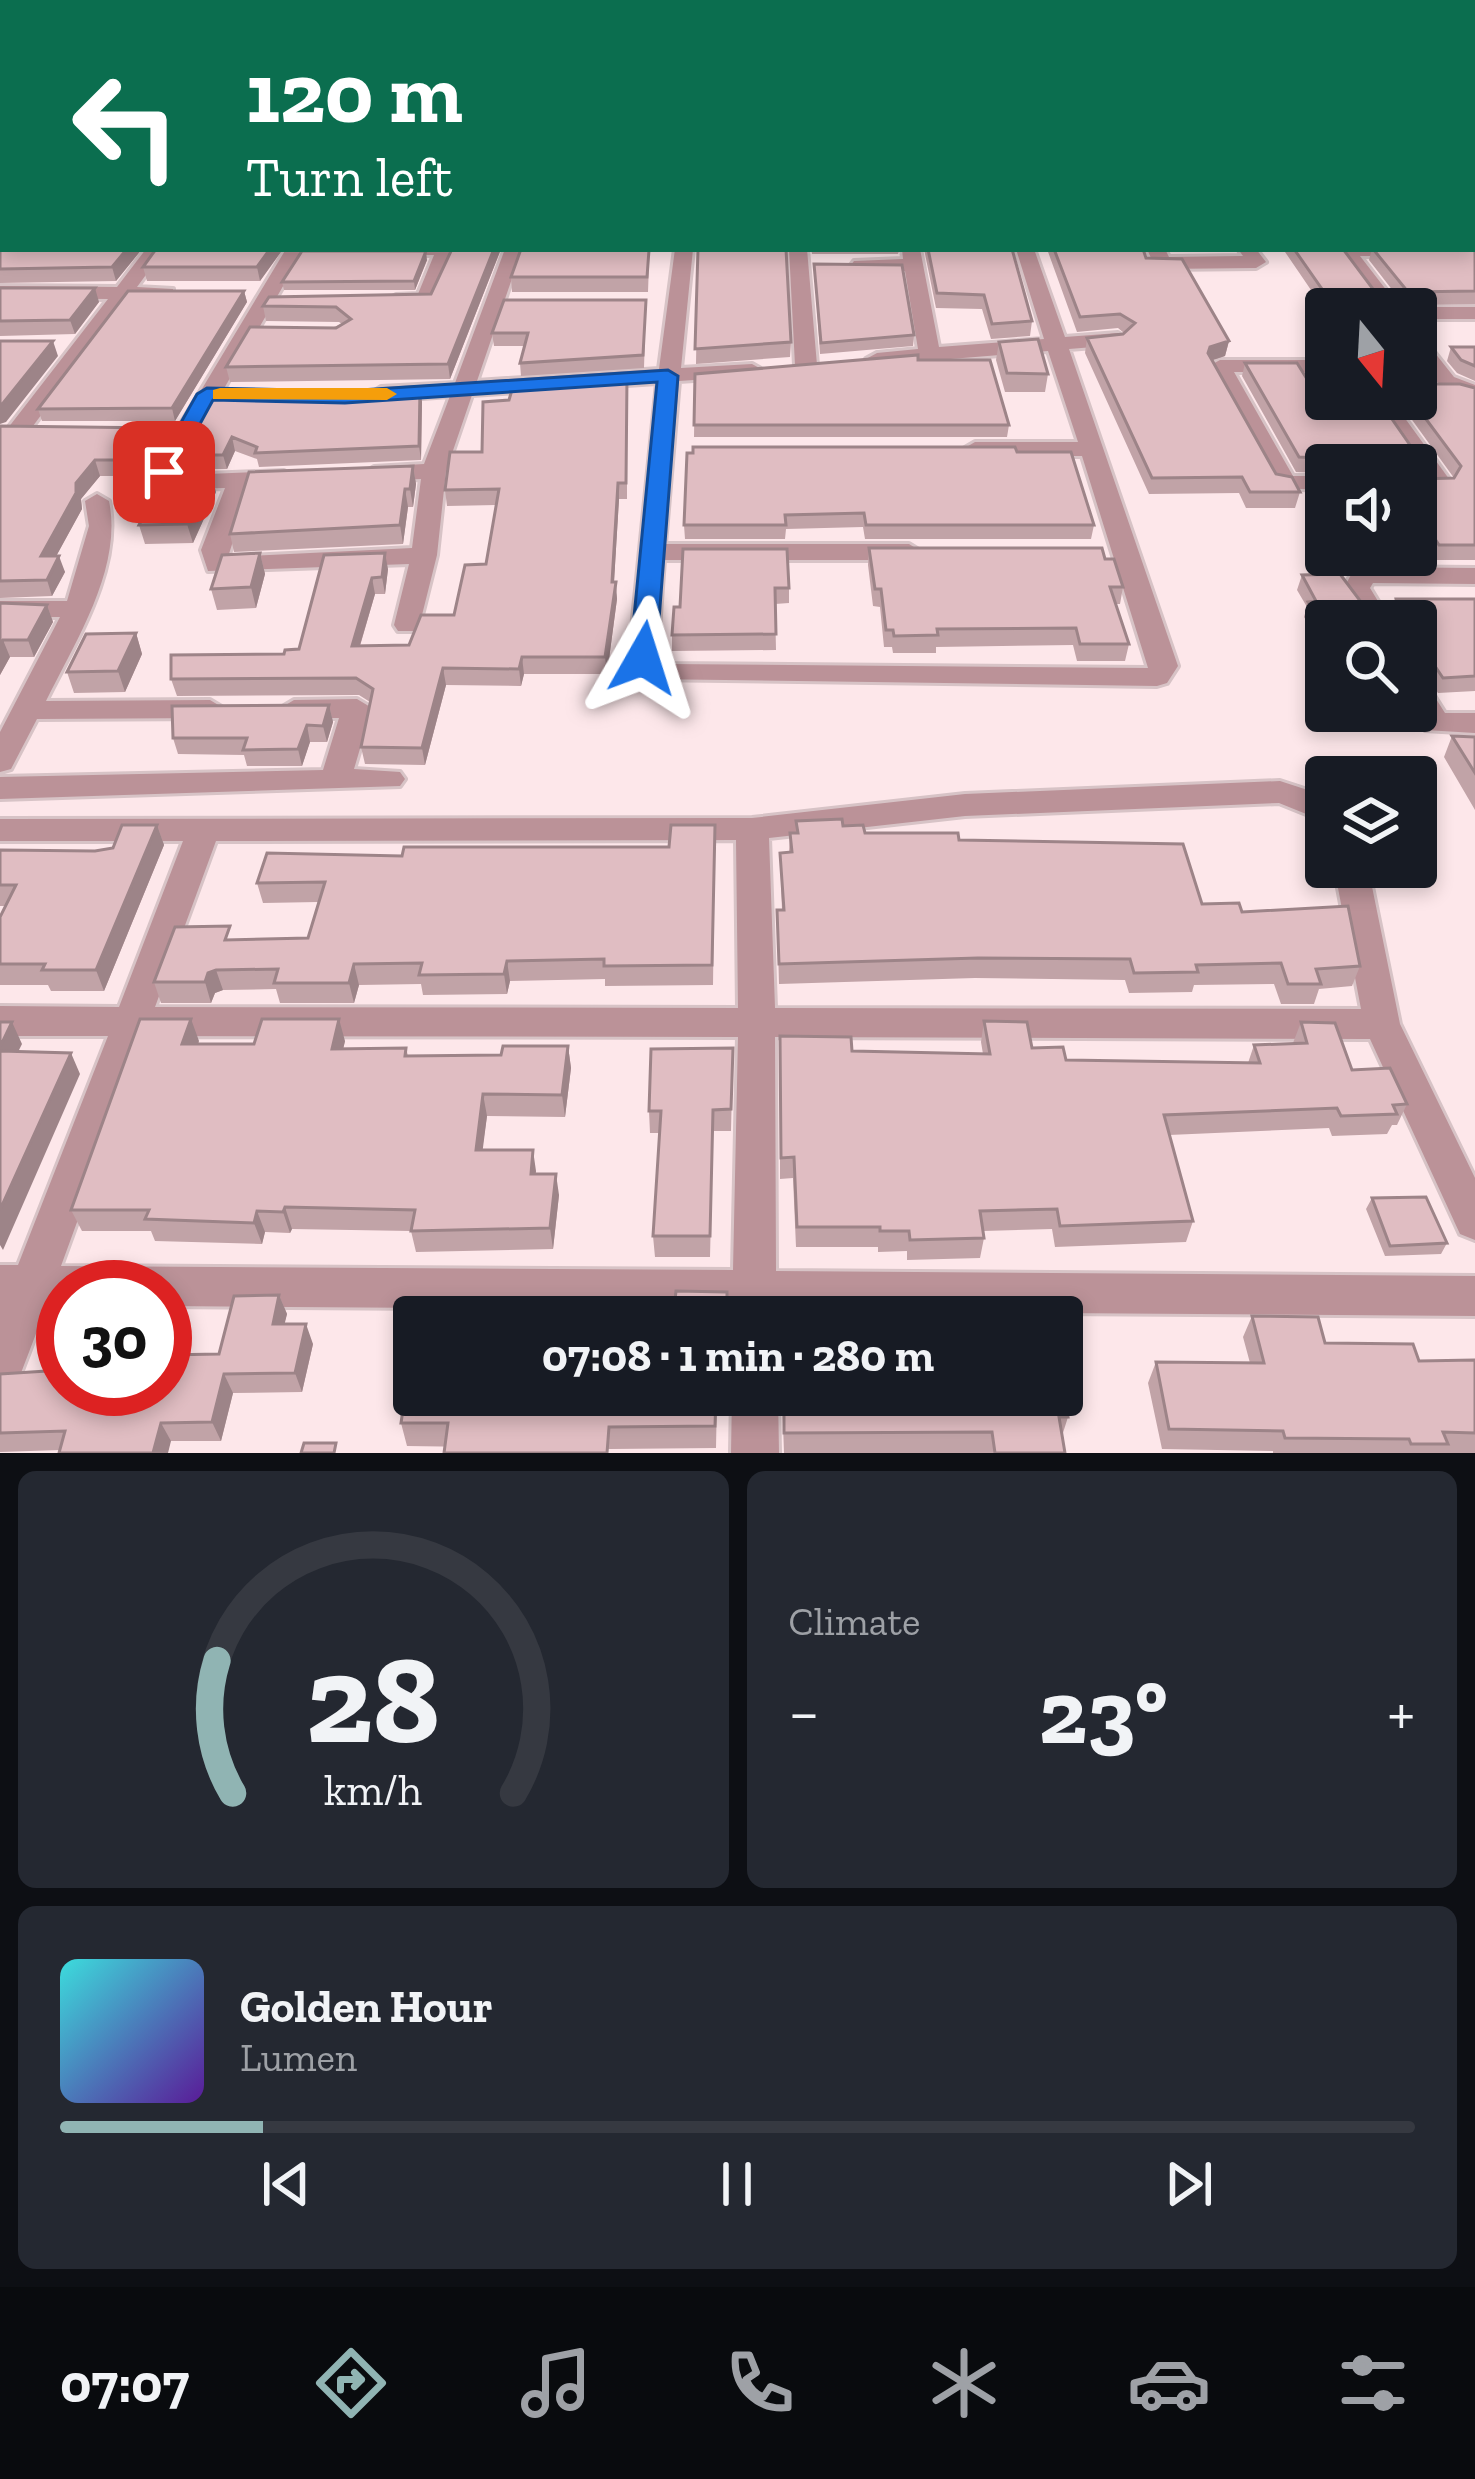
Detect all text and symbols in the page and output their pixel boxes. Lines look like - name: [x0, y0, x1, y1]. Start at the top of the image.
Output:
- text: 120 m: [246, 43, 463, 144]
- icon: left: [48, 48, 204, 204]
- text: Turn left: [246, 145, 453, 210]
- north arrow: [1305, 288, 1437, 420]
- map controls: [1305, 288, 1437, 888]
- pin: [113, 421, 215, 523]
- icon: arrive: [131, 439, 197, 505]
- button: sound: [1305, 444, 1437, 576]
- position arrow: [580, 595, 706, 721]
- button: search: [1305, 600, 1437, 732]
- button: layers: [1305, 756, 1437, 888]
- speed limit sign: 30: [36, 1260, 192, 1416]
- text: 07:08 · 1 min · 280 m: [542, 1329, 934, 1383]
- text: Climate: [789, 1598, 920, 1645]
- text: 28: [306, 1624, 440, 1774]
- text: 23°: [1039, 1658, 1168, 1766]
- text: −: [789, 1673, 819, 1752]
- text: +: [1387, 1673, 1415, 1752]
- text: km/h: [324, 1764, 422, 1815]
- text: Golden Hour: [240, 1980, 493, 2034]
- text: Lumen: [240, 2034, 357, 2081]
- icon: previous: [253, 2151, 319, 2217]
- icon: pause: [704, 2151, 770, 2217]
- icon: next: [1156, 2151, 1222, 2217]
- icon: directions: [309, 2341, 393, 2425]
- icon: music: [514, 2341, 598, 2425]
- icon: phone: [718, 2341, 802, 2425]
- icon: climate: [922, 2341, 1006, 2425]
- icon: car: [1127, 2341, 1211, 2425]
- icon: filters: [1331, 2341, 1415, 2425]
- text: 07:07: [60, 2351, 189, 2416]

